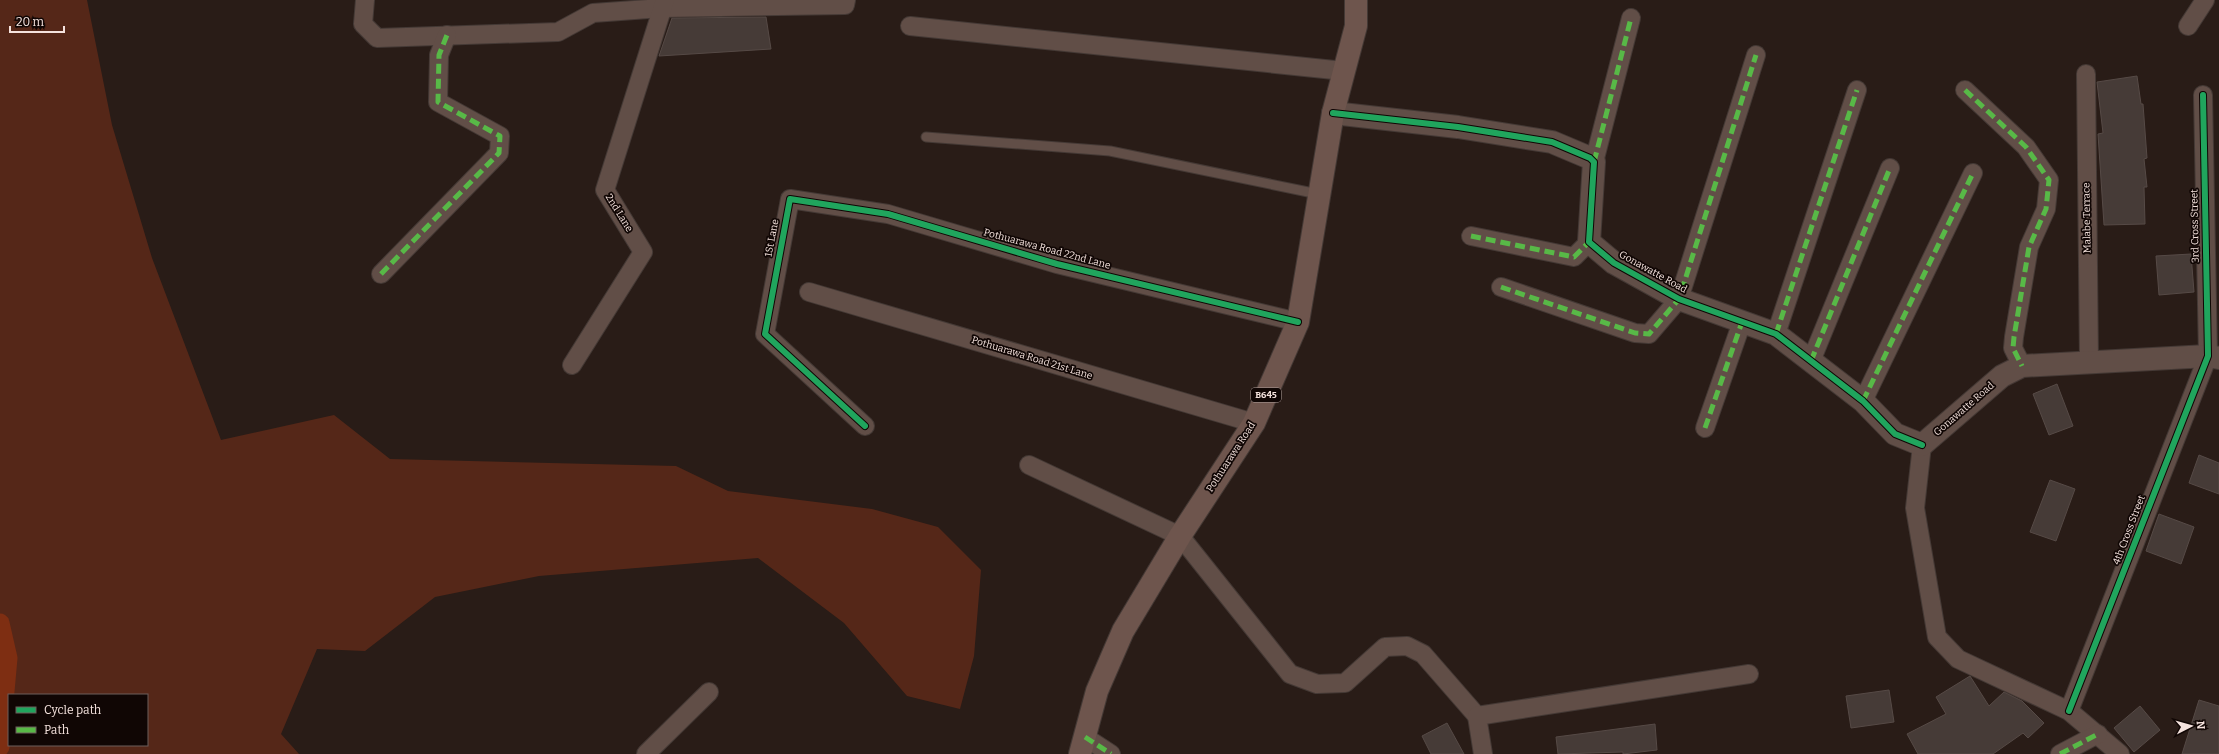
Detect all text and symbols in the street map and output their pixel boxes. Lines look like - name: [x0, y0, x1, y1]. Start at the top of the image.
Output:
- scale bar: [10, 8, 64, 34]
- text: 20 m: [16, 15, 45, 29]
- street label: Malabe Terrace: [2080, 183, 2094, 253]
- street label: 3rd Cross Street: [2188, 189, 2202, 263]
- street label: 2nd Lane: [603, 192, 635, 234]
- street label: 1St Lane: [762, 218, 782, 258]
- street label: Pothuarawa Road 22nd Lane: [982, 226, 1112, 272]
- street label: Gonawatte Road: [1617, 248, 1689, 296]
- street label: Pothuarawa Road 21st Lane: [970, 334, 1094, 382]
- street label: Gonawatte Road: [1931, 379, 1997, 438]
- road number: B645: [1251, 388, 1281, 402]
- street label: Pothuarawa Road: [1204, 420, 1258, 494]
- street label: 4th Cross Street: [2110, 493, 2148, 566]
- legend: [8, 694, 148, 746]
- text: Cycle path: [44, 703, 102, 717]
- north arrow: [2171, 706, 2211, 746]
- text: N: [2194, 720, 2207, 730]
- text: Path: [44, 723, 70, 737]

